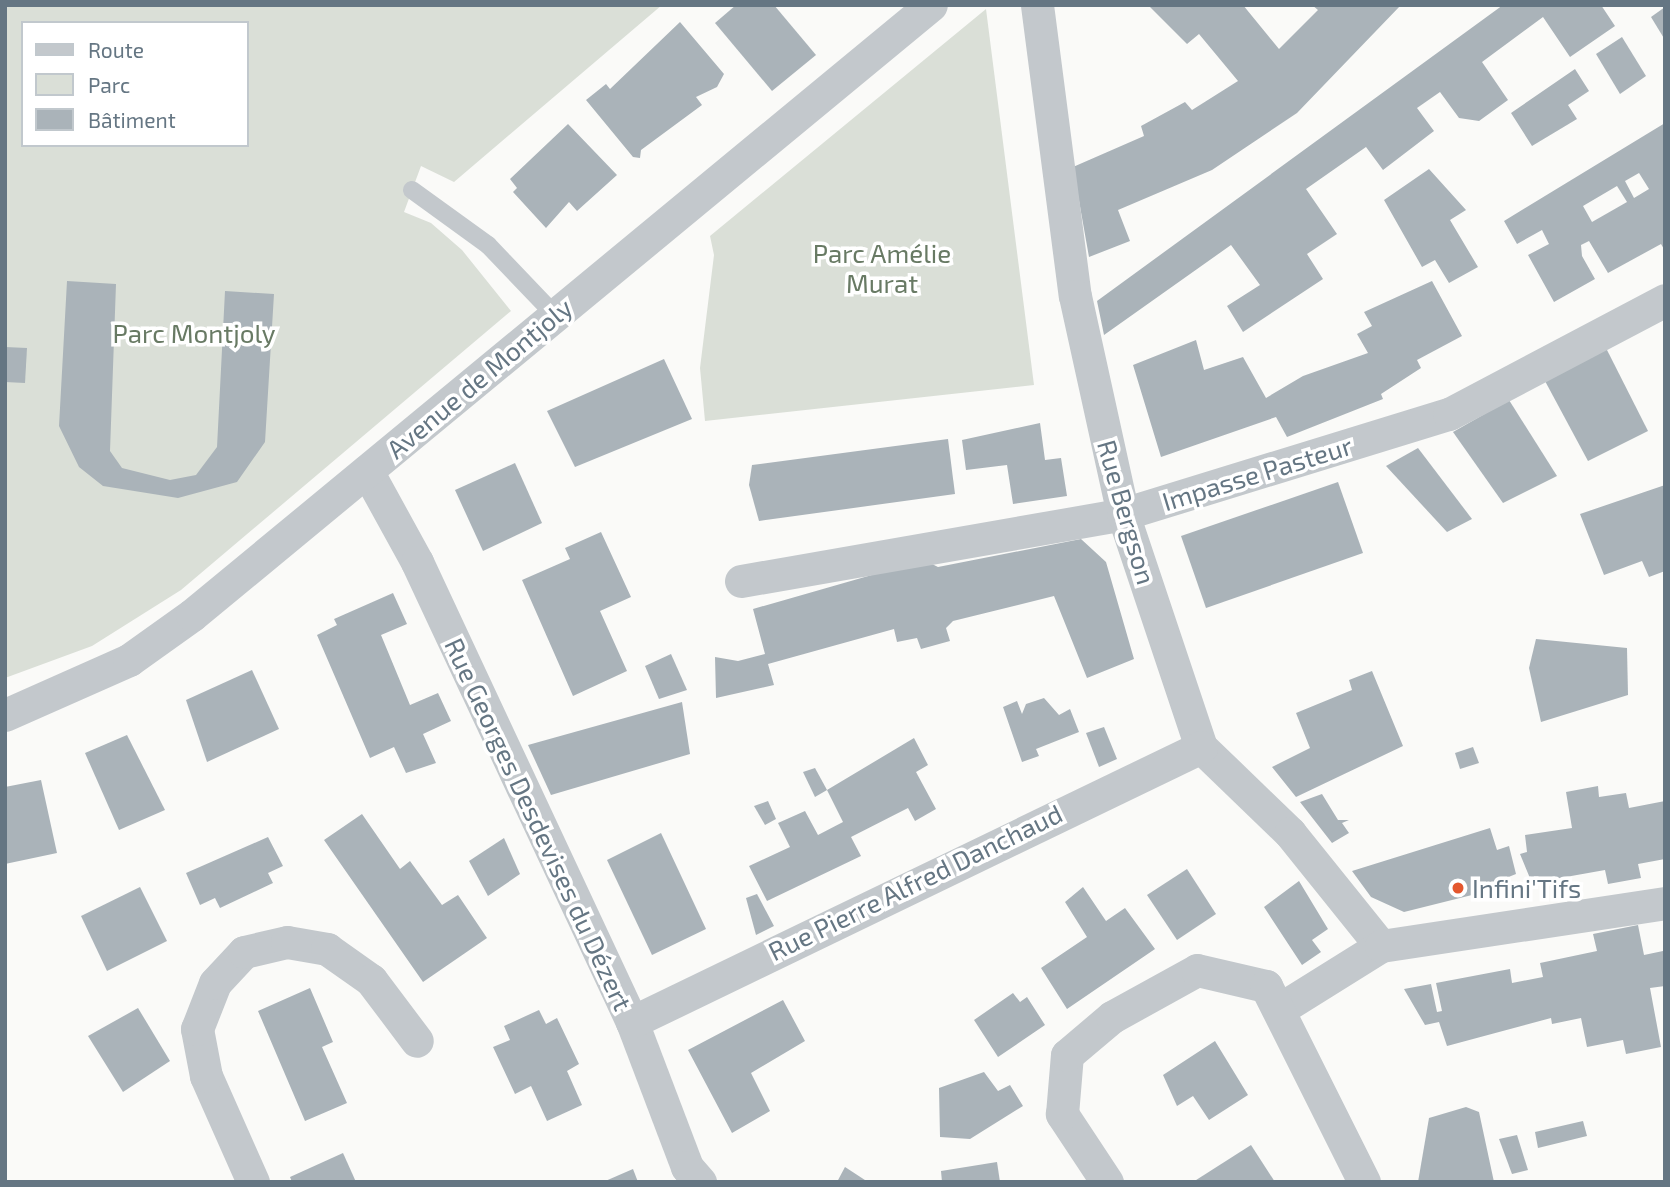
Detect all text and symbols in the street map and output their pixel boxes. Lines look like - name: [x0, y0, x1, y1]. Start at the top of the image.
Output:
- legend: [21, 21, 248, 147]
- text: Route: [88, 37, 144, 62]
- text: Parc: [88, 72, 130, 97]
- text: Bâtiment: [88, 107, 176, 132]
- park label: Parc Amélie Murat: [812, 237, 952, 298]
- street label: Avenue de Montjoly: [380, 291, 578, 465]
- park label: Parc Montjoly: [113, 317, 275, 349]
- street label: Impasse Pasteur: [1158, 429, 1356, 517]
- street label: Rue Bergson: [1092, 436, 1162, 588]
- street label: Rue Georges Desdevises du Dézert: [439, 633, 639, 1015]
- street label: Rue Pierre Alfred Danchaud: [763, 797, 1067, 967]
- place label: Infini'Tifs: [1472, 872, 1581, 904]
- marker: Infini'Tifs: [1450, 880, 1466, 896]

